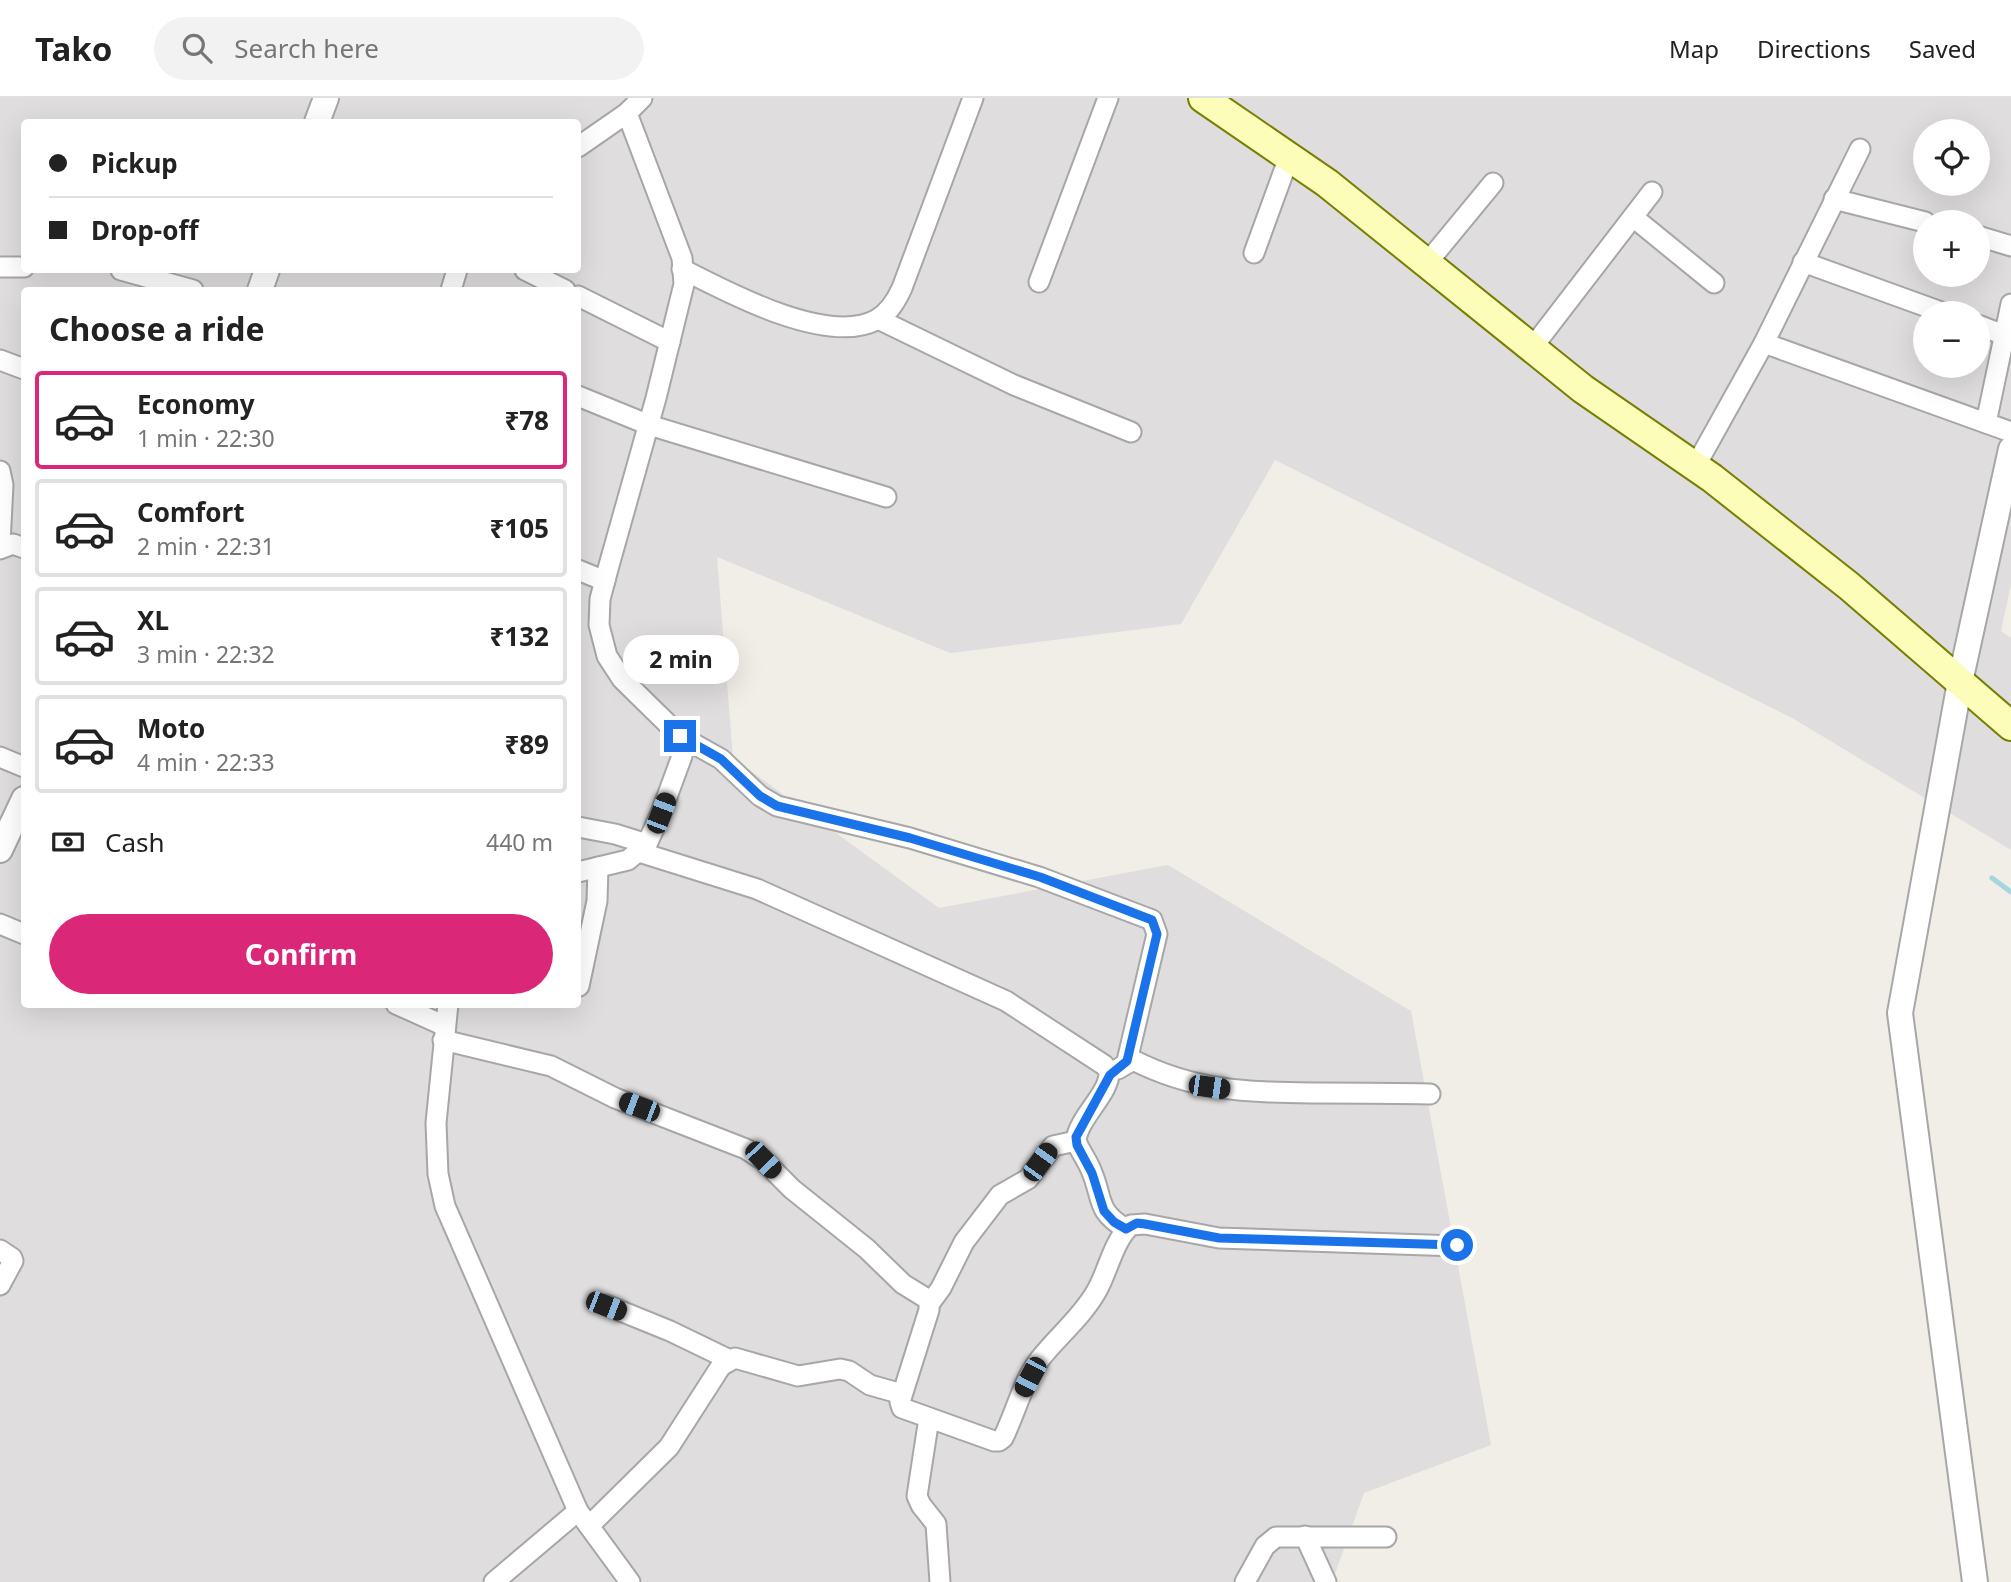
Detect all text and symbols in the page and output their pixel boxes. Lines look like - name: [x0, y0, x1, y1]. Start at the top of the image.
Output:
- search box: [154, 17, 644, 80]
- text: Tako: [35, 26, 112, 71]
- icon: search: [178, 29, 216, 67]
- text: Search here: [234, 30, 379, 66]
- text: Map: [1669, 32, 1719, 65]
- text: Directions: [1757, 32, 1871, 65]
- text: Saved: [1909, 32, 1976, 65]
- map controls: [1913, 119, 1990, 378]
- button: locate: [1913, 119, 1990, 196]
- text: Pickup: [91, 145, 178, 181]
- button: +: [1913, 210, 1990, 287]
- text: Drop-off: [91, 212, 198, 248]
- button: −: [1913, 301, 1990, 378]
- text: Choose a ride: [49, 307, 265, 350]
- text: Economy: [137, 386, 255, 422]
- icon: car: [53, 389, 116, 452]
- text: ₹78: [504, 402, 549, 438]
- text: 1 min · 22:30: [137, 422, 275, 454]
- text: Comfort: [137, 494, 245, 530]
- icon: car: [53, 497, 116, 560]
- text: ₹105: [490, 510, 549, 546]
- text: 2 min · 22:31: [137, 530, 275, 562]
- text: XL: [137, 602, 169, 638]
- icon: car: [53, 605, 116, 668]
- text: ₹132: [490, 618, 549, 654]
- callout: 2 min: [622, 634, 738, 684]
- text: 3 min · 22:32: [137, 638, 275, 670]
- text: 2 min: [649, 643, 713, 675]
- text: Moto: [137, 710, 205, 746]
- icon: car: [53, 713, 116, 776]
- route end: [664, 720, 696, 752]
- text: ₹89: [504, 726, 549, 762]
- text: 4 min · 22:33: [137, 746, 275, 778]
- car: [644, 790, 679, 836]
- icon: cash: [49, 823, 87, 861]
- text: Cash: [105, 824, 165, 860]
- text: 440 m: [486, 826, 553, 858]
- button: Confirm: [49, 914, 553, 994]
- car: [1187, 1074, 1232, 1100]
- car: [616, 1090, 663, 1124]
- car: [741, 1138, 786, 1182]
- car: [1020, 1139, 1061, 1185]
- route start: [1441, 1229, 1473, 1261]
- car: [583, 1289, 630, 1323]
- car: [1011, 1354, 1050, 1400]

